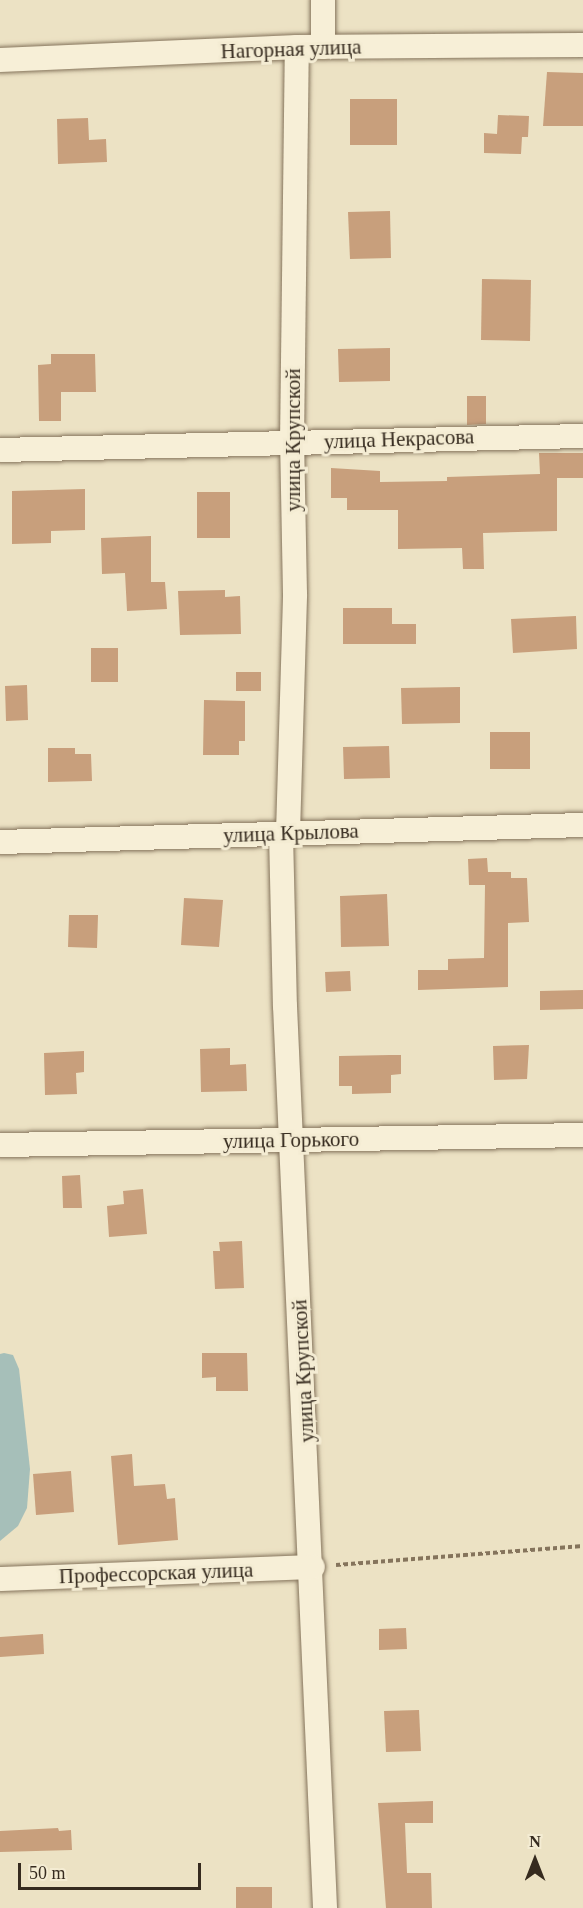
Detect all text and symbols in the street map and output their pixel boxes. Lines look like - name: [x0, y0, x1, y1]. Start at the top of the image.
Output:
- street label: Нагорная улица: [220, 34, 362, 64]
- street label: улица Крупской: [280, 368, 306, 512]
- street label: улица Некрасова: [323, 424, 475, 454]
- street label: улица Крылова: [223, 818, 359, 848]
- street label: улица Горького: [223, 1126, 359, 1154]
- street label: улица Крупской: [287, 1299, 319, 1443]
- street label: Профессорская улица: [58, 1557, 254, 1589]
- north arrow: [505, 1830, 565, 1890]
- text: N: [529, 1833, 541, 1850]
- scale bar: [21, 1851, 204, 1889]
- text: 50 m: [29, 1863, 66, 1883]

